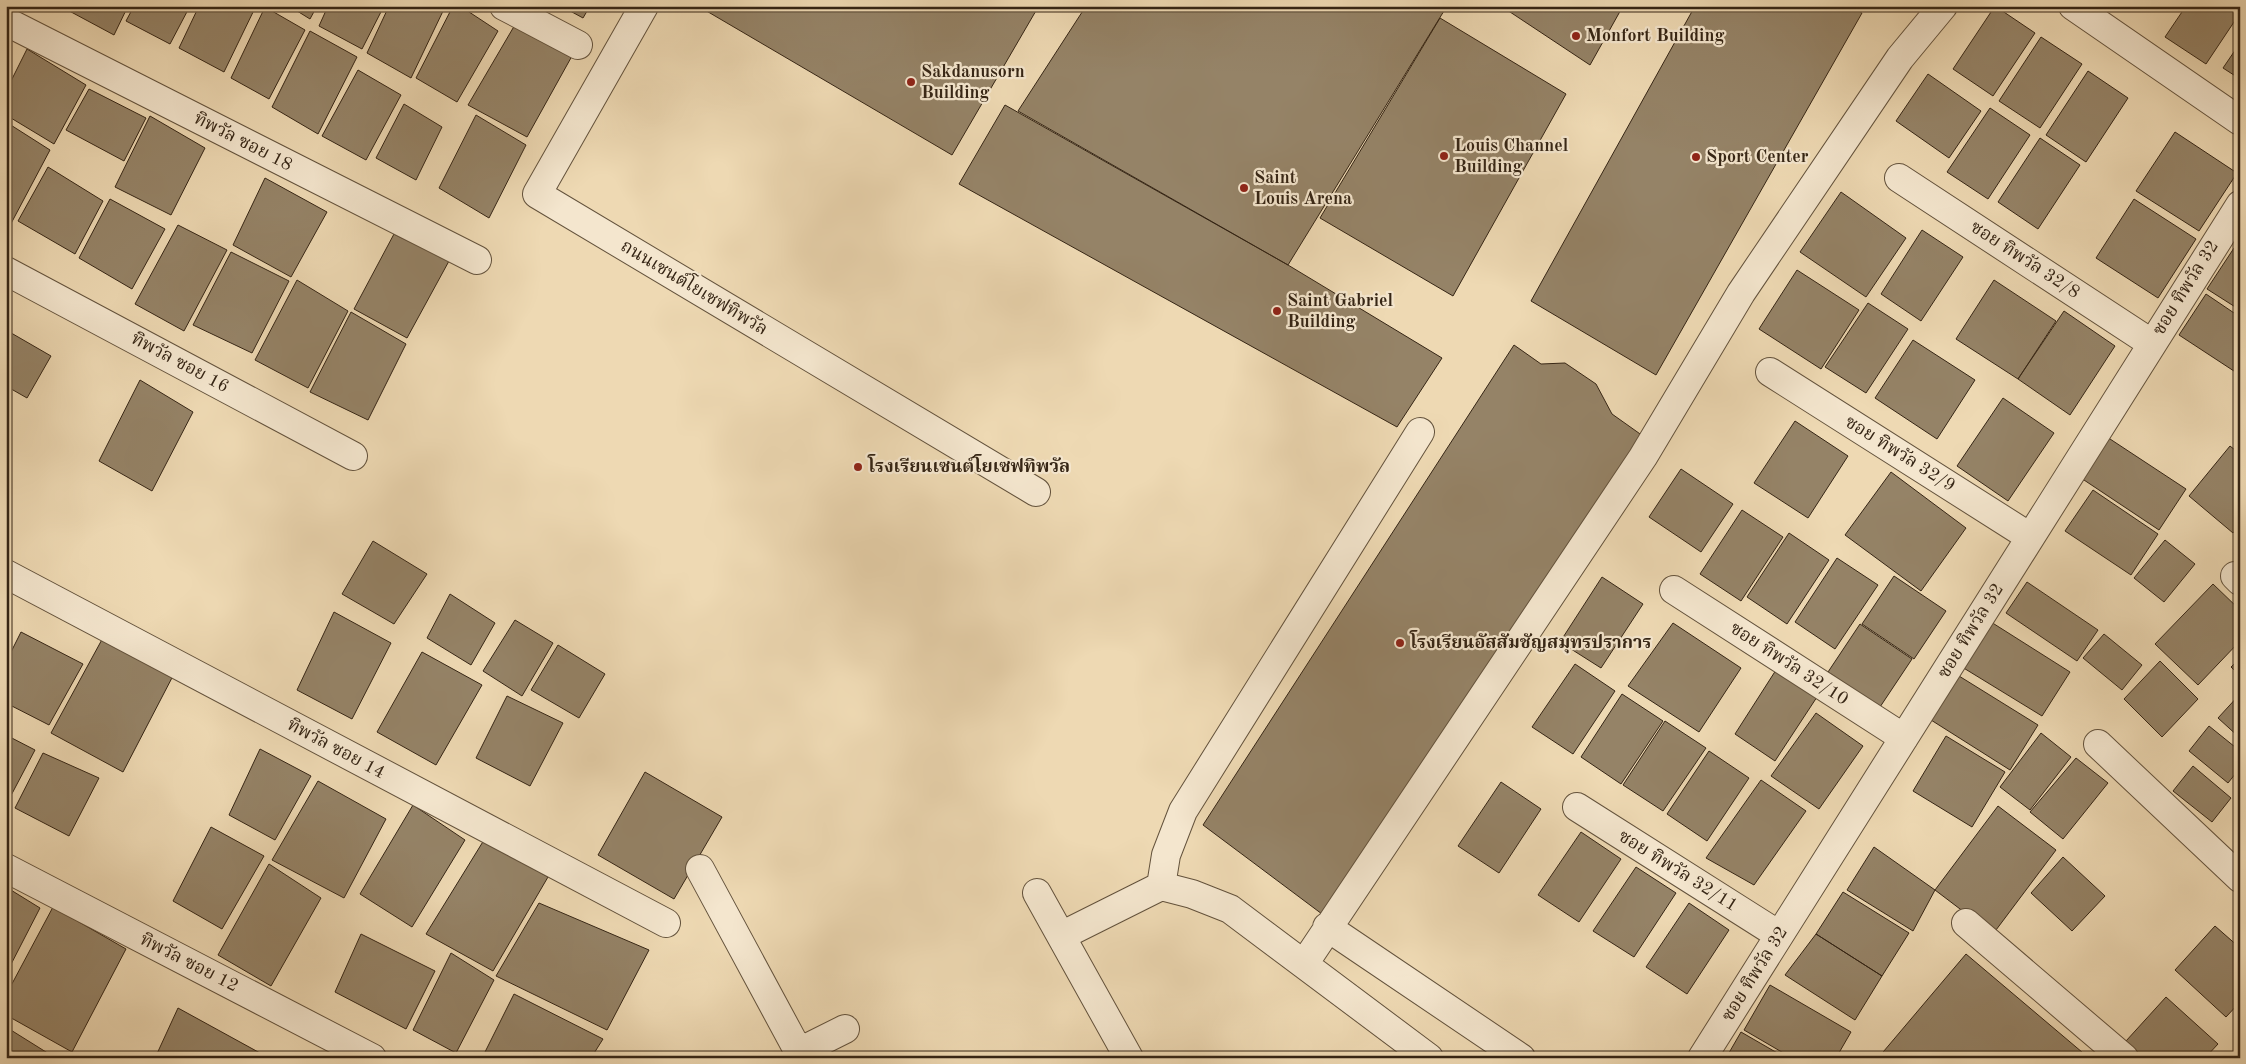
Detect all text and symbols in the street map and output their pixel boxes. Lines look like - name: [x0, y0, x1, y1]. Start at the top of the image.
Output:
- place label: Monfort Building: [1586, 27, 1724, 45]
- marker: Monfort Building: [1570, 30, 1582, 42]
- place label: Sakdanusorn Building: [921, 63, 1025, 102]
- marker: Sakdanusorn Building: [905, 76, 917, 88]
- street label: ทิพวัล ซอย 18: [191, 109, 296, 175]
- place label: Louis Channel Building: [1454, 137, 1569, 176]
- place label: Sport Center: [1706, 148, 1809, 166]
- marker: Louis Channel Building: [1438, 150, 1450, 162]
- marker: Sport Center: [1690, 151, 1702, 163]
- place label: Saint Louis Arena: [1254, 169, 1352, 208]
- marker: Saint Louis Arena: [1238, 182, 1250, 194]
- street label: ซอย ทิพวัล 32/8: [1967, 217, 2083, 302]
- street label: ถนนเซนต์โยเซฟทิพวัล: [618, 233, 773, 339]
- street label: ซอย ทิพวัล 32: [2149, 237, 2222, 339]
- place label: Saint Gabriel Building: [1287, 292, 1393, 331]
- marker: Saint Gabriel Building: [1271, 305, 1283, 317]
- street label: ทิพวัล ซอย 16: [128, 329, 232, 396]
- street label: ซอย ทิพวัล 32/9: [1842, 412, 1959, 495]
- place label: โรงเรียนเซนต์โยเซฟทิพวัล: [867, 454, 1070, 476]
- marker: โรงเรียนเซนต์โยเซฟทิพวัล: [852, 461, 864, 473]
- street label: ซอย ทิพวัล 32: [1934, 580, 2007, 682]
- street label: ซอย ทิพวัล 32/10: [1727, 618, 1852, 709]
- place label: โรงเรียนอัสสัมชัญสมุทรปราการ: [1409, 630, 1651, 654]
- marker: โรงเรียนอัสสัมชัญสมุทรปราการ: [1394, 637, 1406, 649]
- street label: ทิพวัล ซอย 14: [284, 715, 388, 782]
- street label: ซอย ทิพวัล 32/11: [1615, 826, 1741, 915]
- street label: ซอย ทิพวัล 32: [1718, 923, 1791, 1025]
- street label: ทิพวัล ซอย 12: [137, 930, 242, 996]

